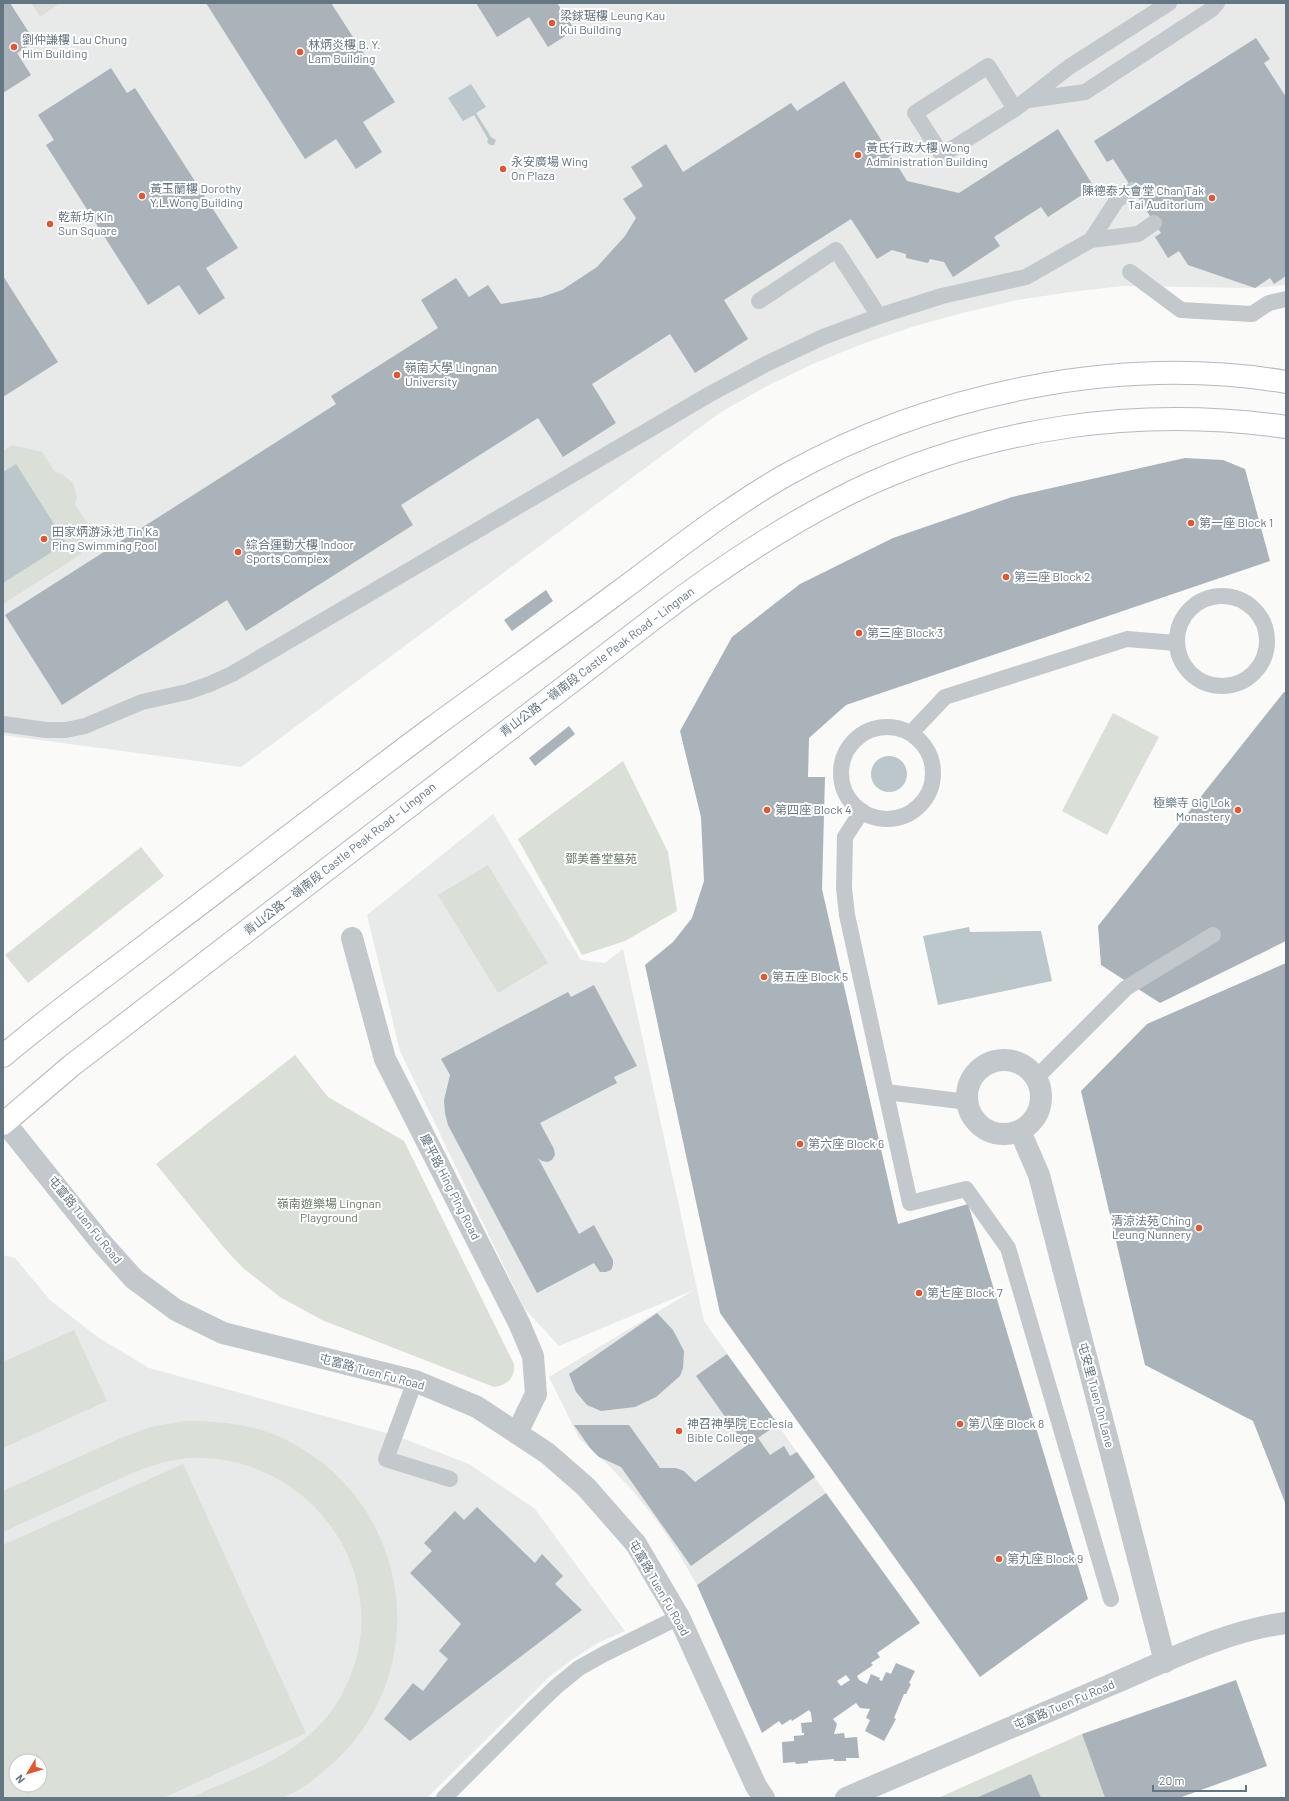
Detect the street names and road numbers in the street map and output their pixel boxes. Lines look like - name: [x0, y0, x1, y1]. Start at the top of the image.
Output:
- street label: 青山公路－嶺南段 Castle Peak Road – Lingnan: [496, 583, 696, 739]
- street label: 青山公路－嶺南段 Castle Peak Road – Lingnan: [241, 779, 438, 938]
- street label: 慶平路 Hing Ping Road: [418, 1131, 484, 1242]
- street label: 屯富路 Tuen Fu Road: [46, 1173, 125, 1266]
- street label: 屯安里 Tuen On Lane: [1076, 1341, 1118, 1449]
- street label: 屯富路 Tuen Fu Road: [318, 1350, 426, 1392]
- street label: 屯富路 Tuen Fu Road: [627, 1537, 693, 1638]
- street label: 屯富路 Tuen Fu Road: [1011, 1676, 1116, 1732]

